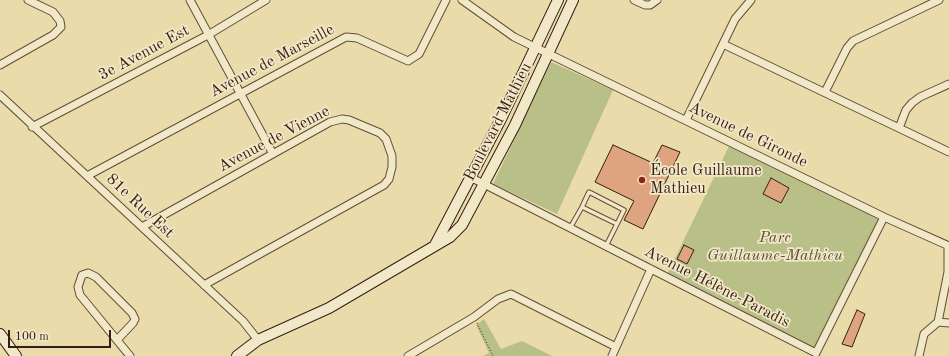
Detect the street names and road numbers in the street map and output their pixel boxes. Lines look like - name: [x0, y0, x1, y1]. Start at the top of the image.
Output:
- street label: Avenue de Marseille: [207, 20, 337, 102]
- street label: 3e Avenue Est: [95, 21, 193, 85]
- street label: Boulevard Mathieu: [460, 60, 536, 184]
- street label: Avenue de Gironde: [685, 98, 811, 172]
- street label: Avenue de Vienne: [215, 102, 333, 176]
- street label: 81e Rue Est: [102, 170, 178, 242]
- street label: Avenue Hélène-Paradis: [641, 242, 793, 332]

